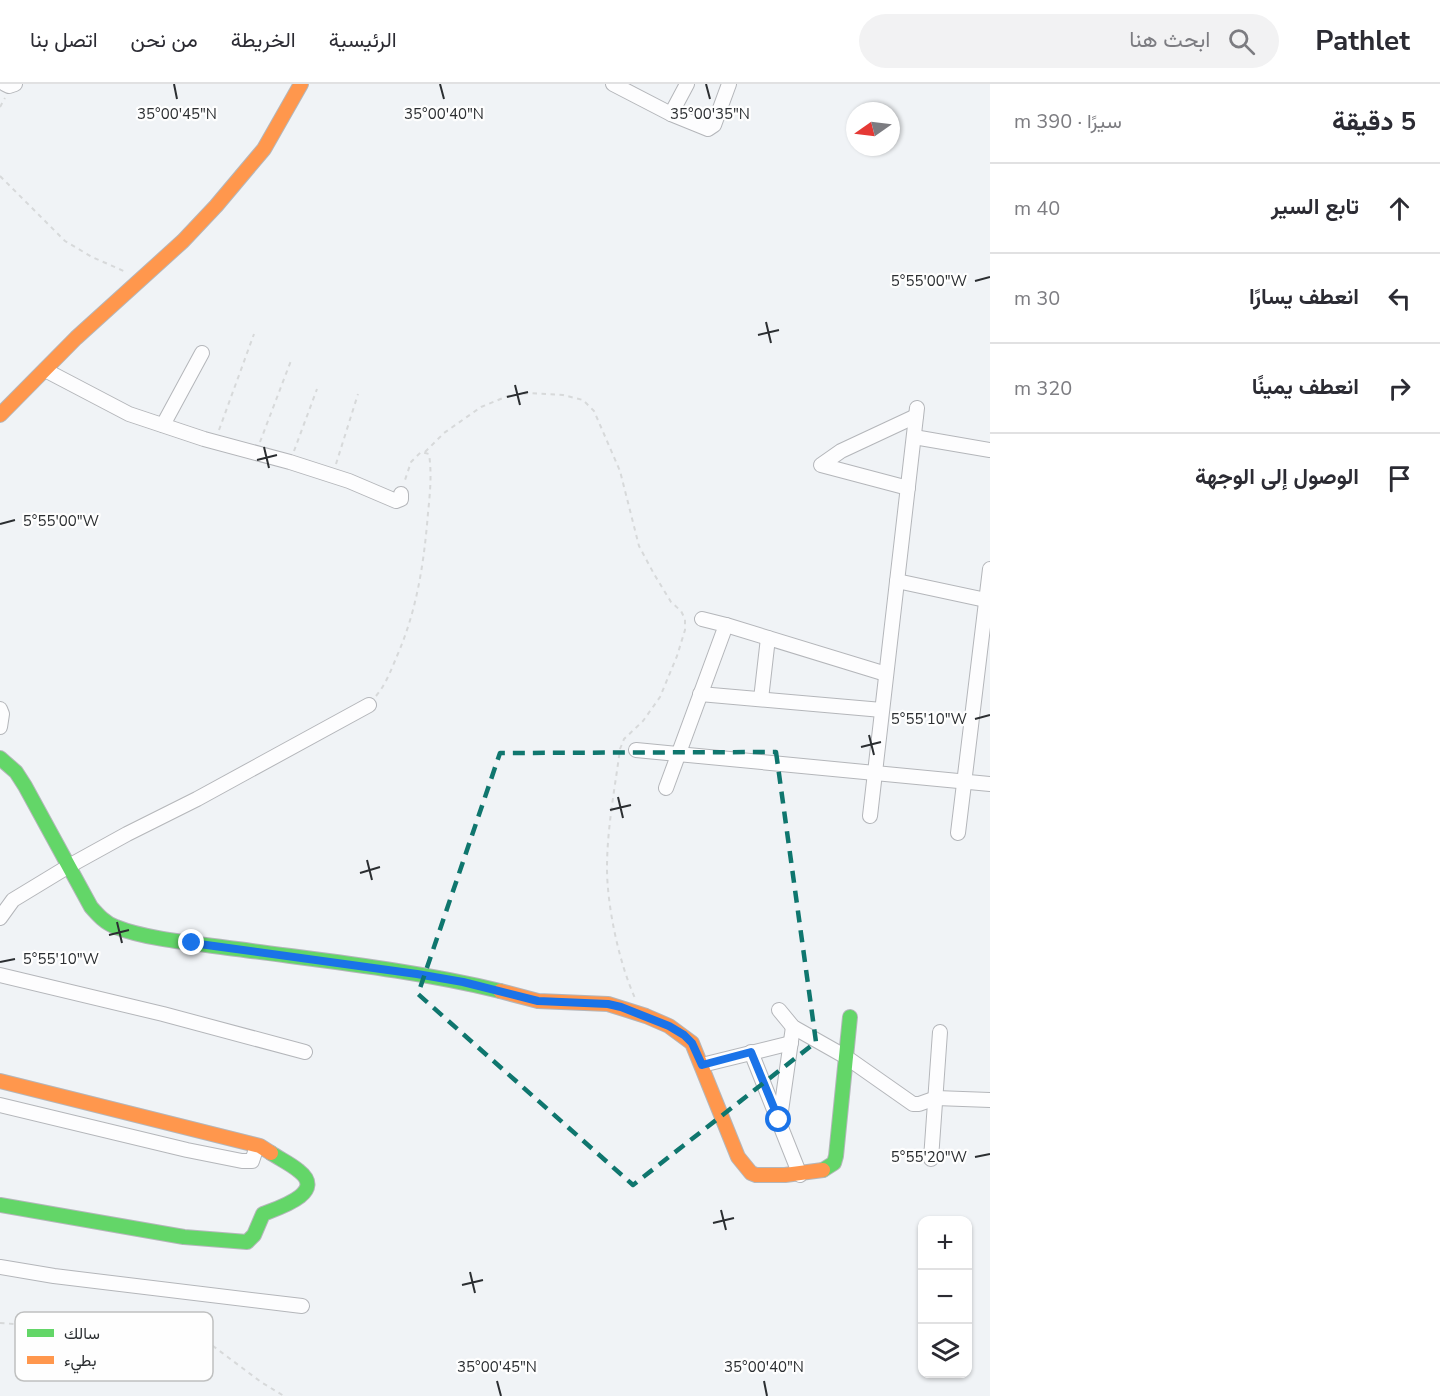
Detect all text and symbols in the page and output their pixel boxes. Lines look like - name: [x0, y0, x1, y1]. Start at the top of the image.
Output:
- search box: [859, 14, 1279, 68]
- text: Pathlet: [1315, 22, 1410, 60]
- text: ابحث هنا: [1129, 25, 1210, 55]
- icon: search: [1225, 25, 1258, 58]
- text: اتصل بنا: [30, 26, 98, 54]
- text: من نحن: [131, 26, 198, 54]
- text: الخريطة: [231, 26, 296, 54]
- text: الرئيسية: [329, 26, 397, 54]
- north arrow: [846, 102, 900, 156]
- text: 35°00'45"N: [137, 104, 217, 124]
- text: 35°00'40"N: [404, 104, 484, 124]
- text: 35°00'35"N: [670, 104, 750, 124]
- text: 5 دقيقة: [1332, 104, 1416, 139]
- text: سيرًا · 390 m: [1014, 108, 1122, 135]
- text: تابع السير: [1271, 192, 1359, 222]
- icon: ahead: [1383, 192, 1416, 225]
- text: 40 m: [1014, 195, 1060, 222]
- text: 5°55'00"W: [891, 271, 968, 291]
- text: انعطف يسارًا: [1249, 282, 1359, 312]
- icon: left: [1383, 282, 1416, 315]
- text: 30 m: [1014, 285, 1060, 312]
- text: انعطف يمينًا: [1252, 372, 1359, 402]
- icon: right: [1383, 372, 1416, 405]
- text: 320 m: [1014, 375, 1072, 402]
- text: الوصول إلى الوجهة: [1195, 462, 1359, 492]
- icon: arrive: [1383, 462, 1416, 495]
- text: 5°55'00"W: [23, 511, 100, 531]
- text: 5°55'10"W: [891, 709, 968, 729]
- route end: [178, 929, 204, 955]
- text: 5°55'10"W: [23, 949, 100, 969]
- route start: [765, 1106, 791, 1132]
- text: 5°55'20"W: [891, 1147, 968, 1167]
- map controls: [918, 1216, 972, 1378]
- button: +: [918, 1216, 972, 1270]
- button: −: [918, 1270, 972, 1324]
- legend: [15, 1312, 213, 1381]
- text: سالك: [64, 1323, 100, 1345]
- button: layers: [918, 1324, 972, 1378]
- text: بطيء: [64, 1350, 96, 1374]
- text: 35°00'45"N: [457, 1357, 537, 1377]
- text: 35°00'40"N: [724, 1357, 804, 1377]

